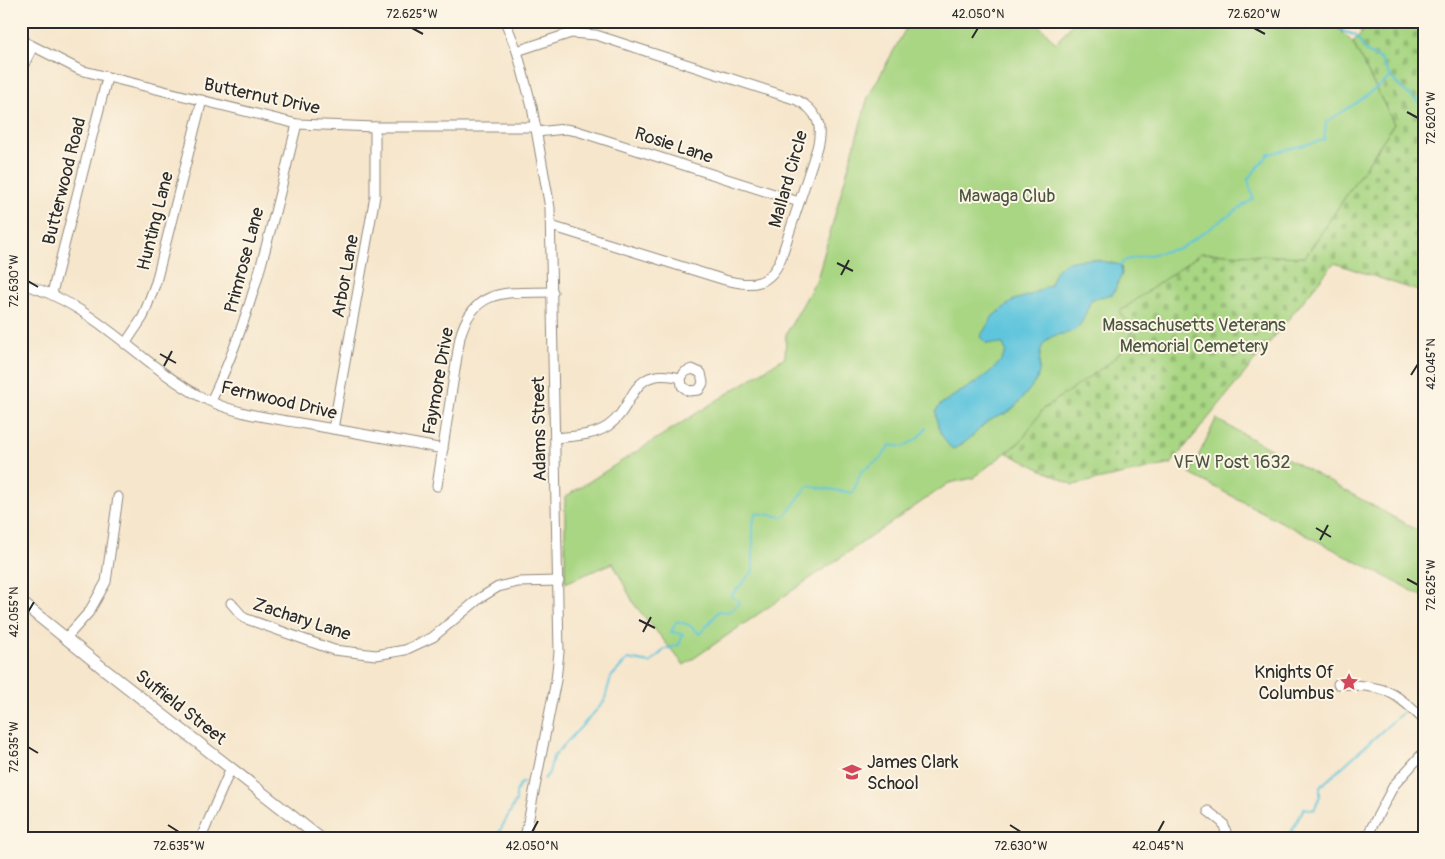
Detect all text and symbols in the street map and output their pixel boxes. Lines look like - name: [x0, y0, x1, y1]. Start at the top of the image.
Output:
- text: 72.625°W: [386, 7, 438, 22]
- text: 42.050°N: [952, 7, 1004, 22]
- text: 72.620°W: [1227, 7, 1281, 22]
- street label: Butternut Drive: [202, 73, 322, 120]
- text: 72.620°W: [1424, 91, 1439, 145]
- street label: Butterwood Road: [38, 115, 91, 247]
- street label: Rosie Lane: [632, 122, 716, 169]
- street label: Mallard Circle: [764, 128, 813, 230]
- street label: Hunting Lane: [132, 169, 179, 273]
- park label: Mawaga Club: [959, 185, 1055, 208]
- street label: Primrose Lane: [219, 205, 270, 315]
- street label: Arbor Lane: [327, 233, 364, 319]
- text: 72.630°W: [7, 254, 22, 308]
- park label: Massachusetts Veterans Memorial Cemetery: [1102, 314, 1286, 358]
- street label: Faymore Drive: [418, 325, 459, 437]
- text: 42.045°N: [1424, 338, 1439, 390]
- street label: Adams Street: [527, 375, 552, 482]
- street label: Fernwood Drive: [219, 376, 339, 425]
- park label: VFW Post 1632: [1173, 451, 1291, 474]
- text: 72.625°W: [1424, 559, 1439, 611]
- text: 42.055°N: [7, 587, 22, 637]
- street label: Zachary Lane: [250, 593, 354, 646]
- place label: Knights Of Columbus: [1254, 661, 1335, 705]
- street label: Suffield Street: [131, 665, 231, 751]
- place icon: Knights Of Columbus: [1338, 671, 1360, 693]
- text: 72.635°W: [7, 721, 22, 773]
- place label: James Clark School: [867, 751, 959, 795]
- school or university icon: James Clark School: [841, 761, 863, 783]
- text: 72.635°W: [153, 839, 205, 854]
- text: 42.050°N: [506, 839, 558, 854]
- text: 72.630°W: [994, 839, 1048, 854]
- text: 42.045°N: [1132, 839, 1184, 854]

